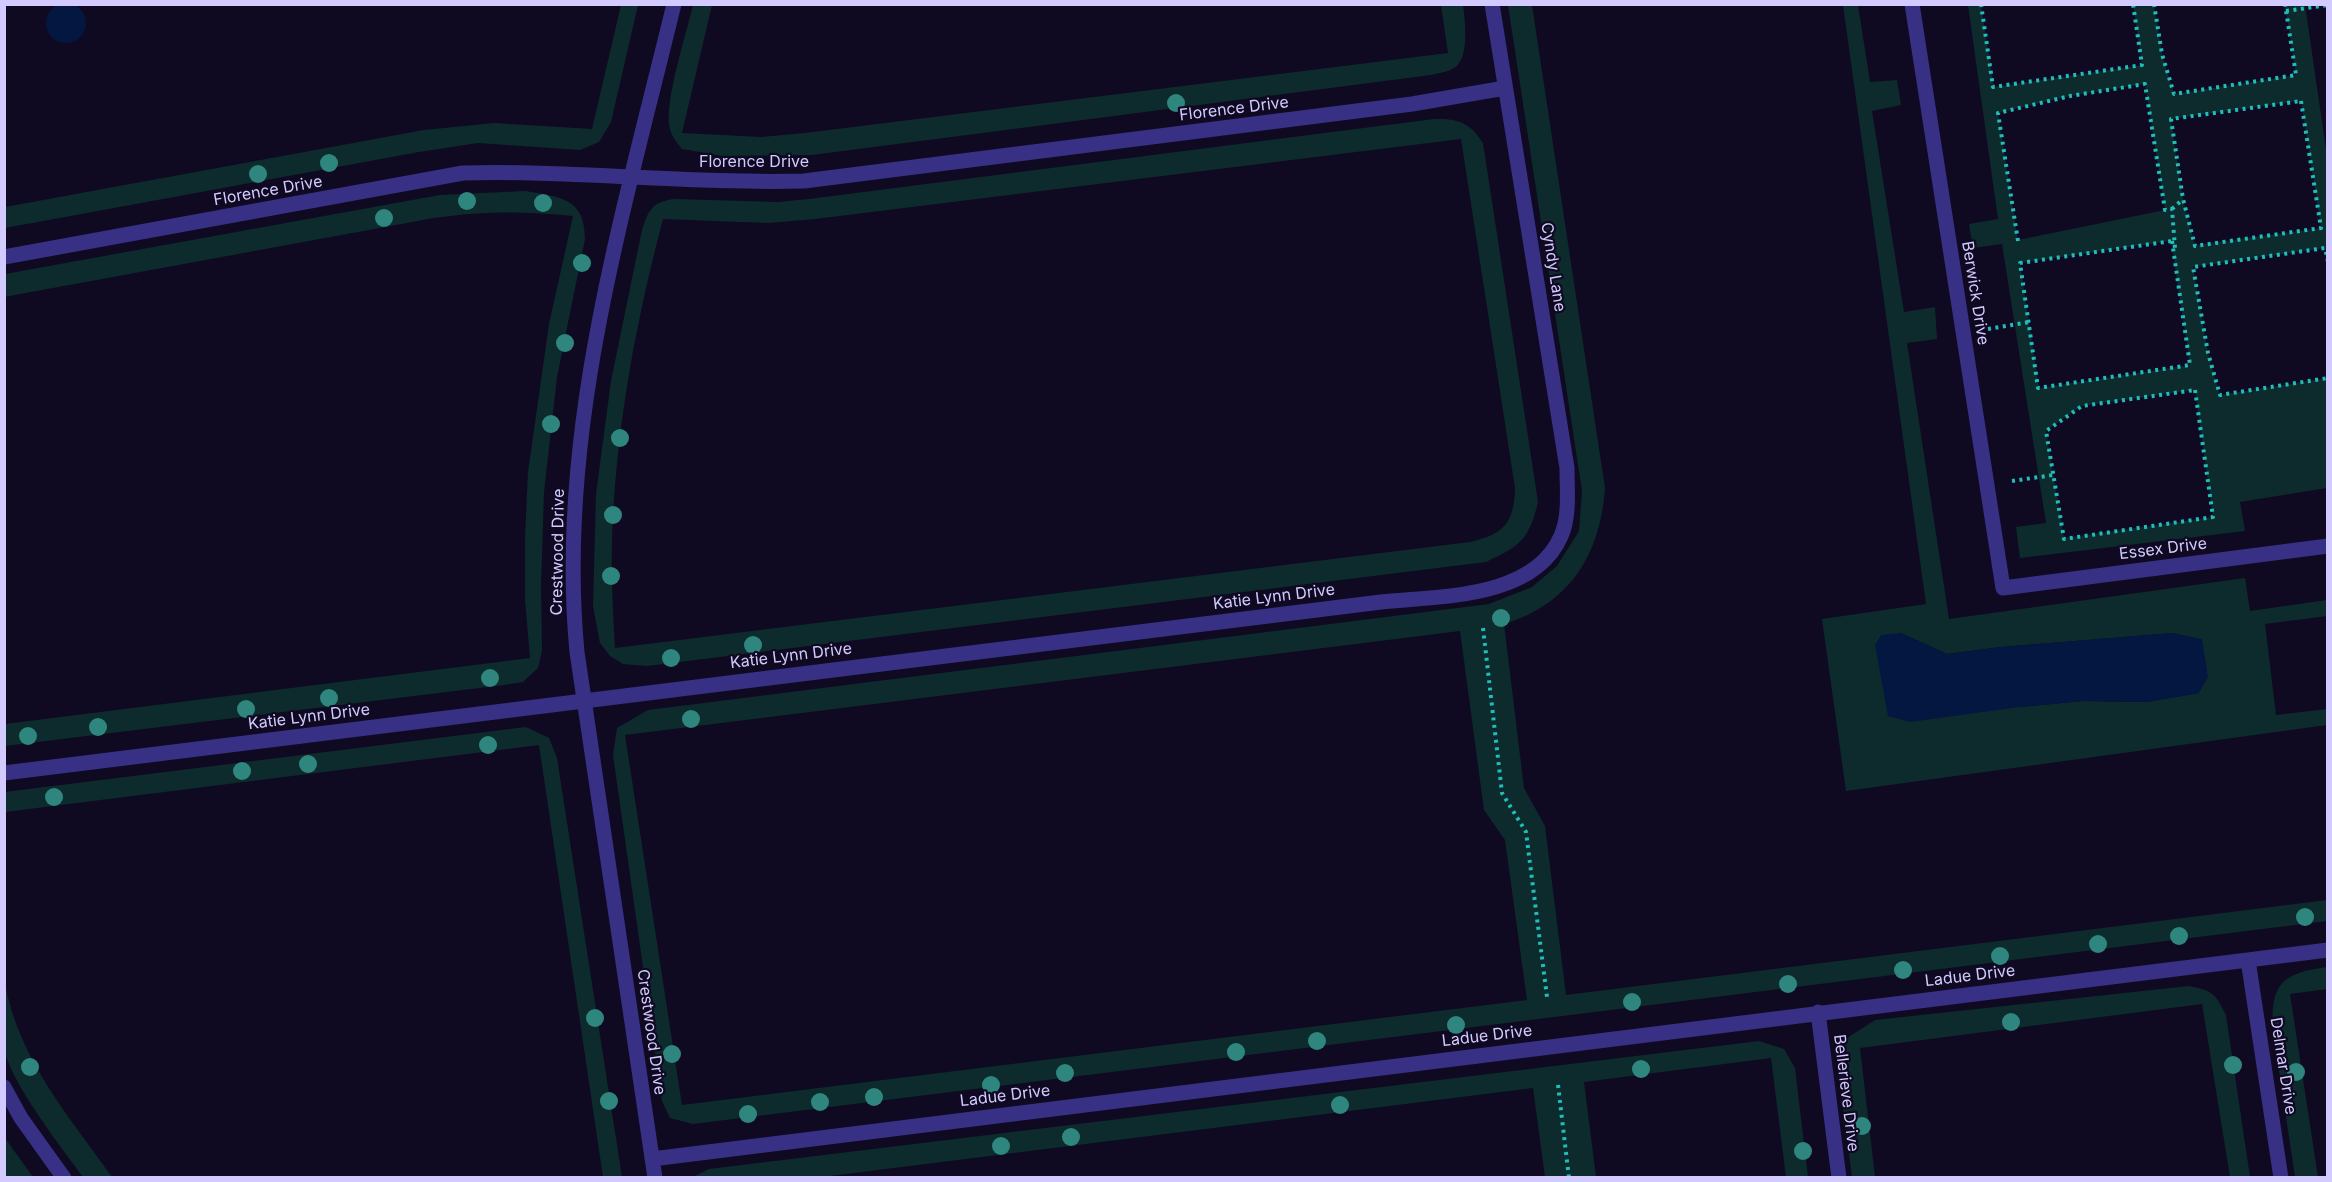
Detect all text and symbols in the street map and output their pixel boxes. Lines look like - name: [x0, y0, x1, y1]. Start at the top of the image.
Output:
- street label: Florence Drive: [1178, 93, 1290, 125]
- street label: Florence Drive: [699, 152, 809, 172]
- street label: Florence Drive: [212, 172, 324, 210]
- street label: Cyndy Lane: [1536, 221, 1570, 313]
- street label: Berwick Drive: [1957, 240, 1993, 346]
- street label: Crestwood Drive: [547, 489, 569, 615]
- street label: Essex Drive: [2118, 534, 2208, 564]
- street label: Katie Lynn Drive: [1212, 580, 1336, 614]
- street label: Katie Lynn Drive: [729, 639, 853, 673]
- street label: Katie Lynn Drive: [247, 700, 371, 734]
- street label: Ladue Drive: [1924, 961, 2016, 991]
- street label: Crestwood Drive: [633, 968, 669, 1096]
- street label: Delmar Drive: [2266, 1016, 2300, 1116]
- street label: Ladue Drive: [1441, 1021, 1533, 1051]
- street label: Bellerieve Drive: [1829, 1033, 1863, 1153]
- street label: Ladue Drive: [959, 1081, 1051, 1111]

